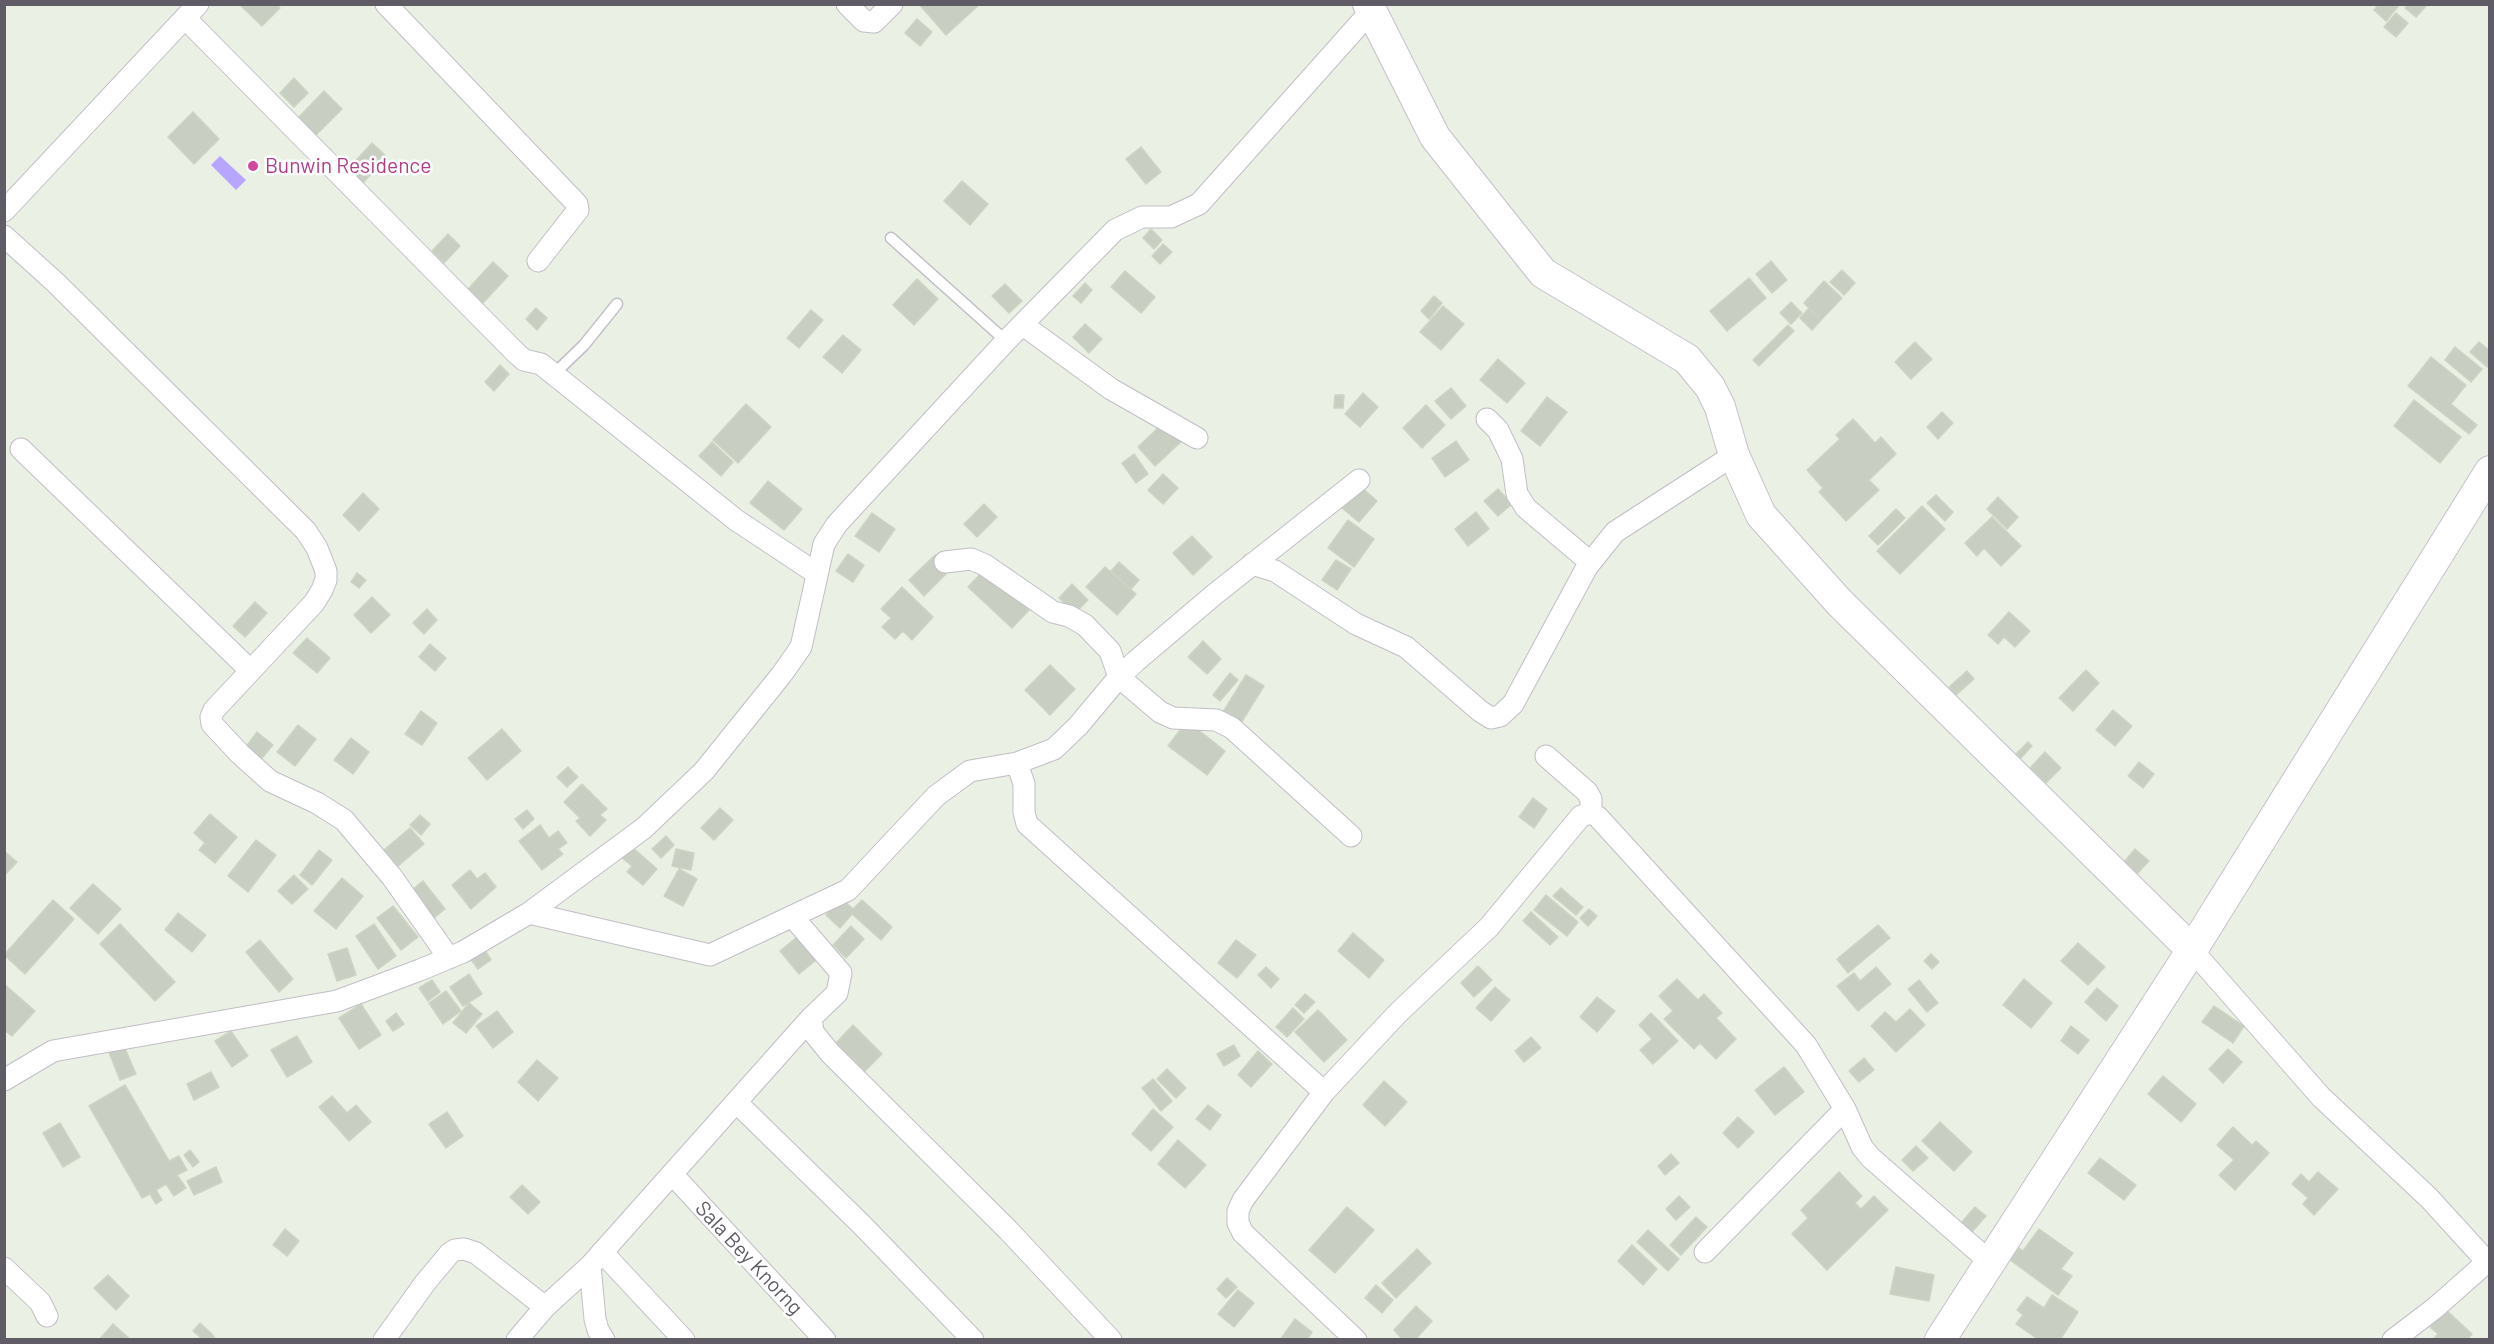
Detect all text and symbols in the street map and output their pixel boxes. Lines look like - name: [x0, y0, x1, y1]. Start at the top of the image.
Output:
- place label: Bunwin Residence: [265, 153, 431, 179]
- marker: Bunwin Residence: [246, 159, 260, 173]
- street label: Sala Bey Knorng: [690, 1196, 808, 1320]

